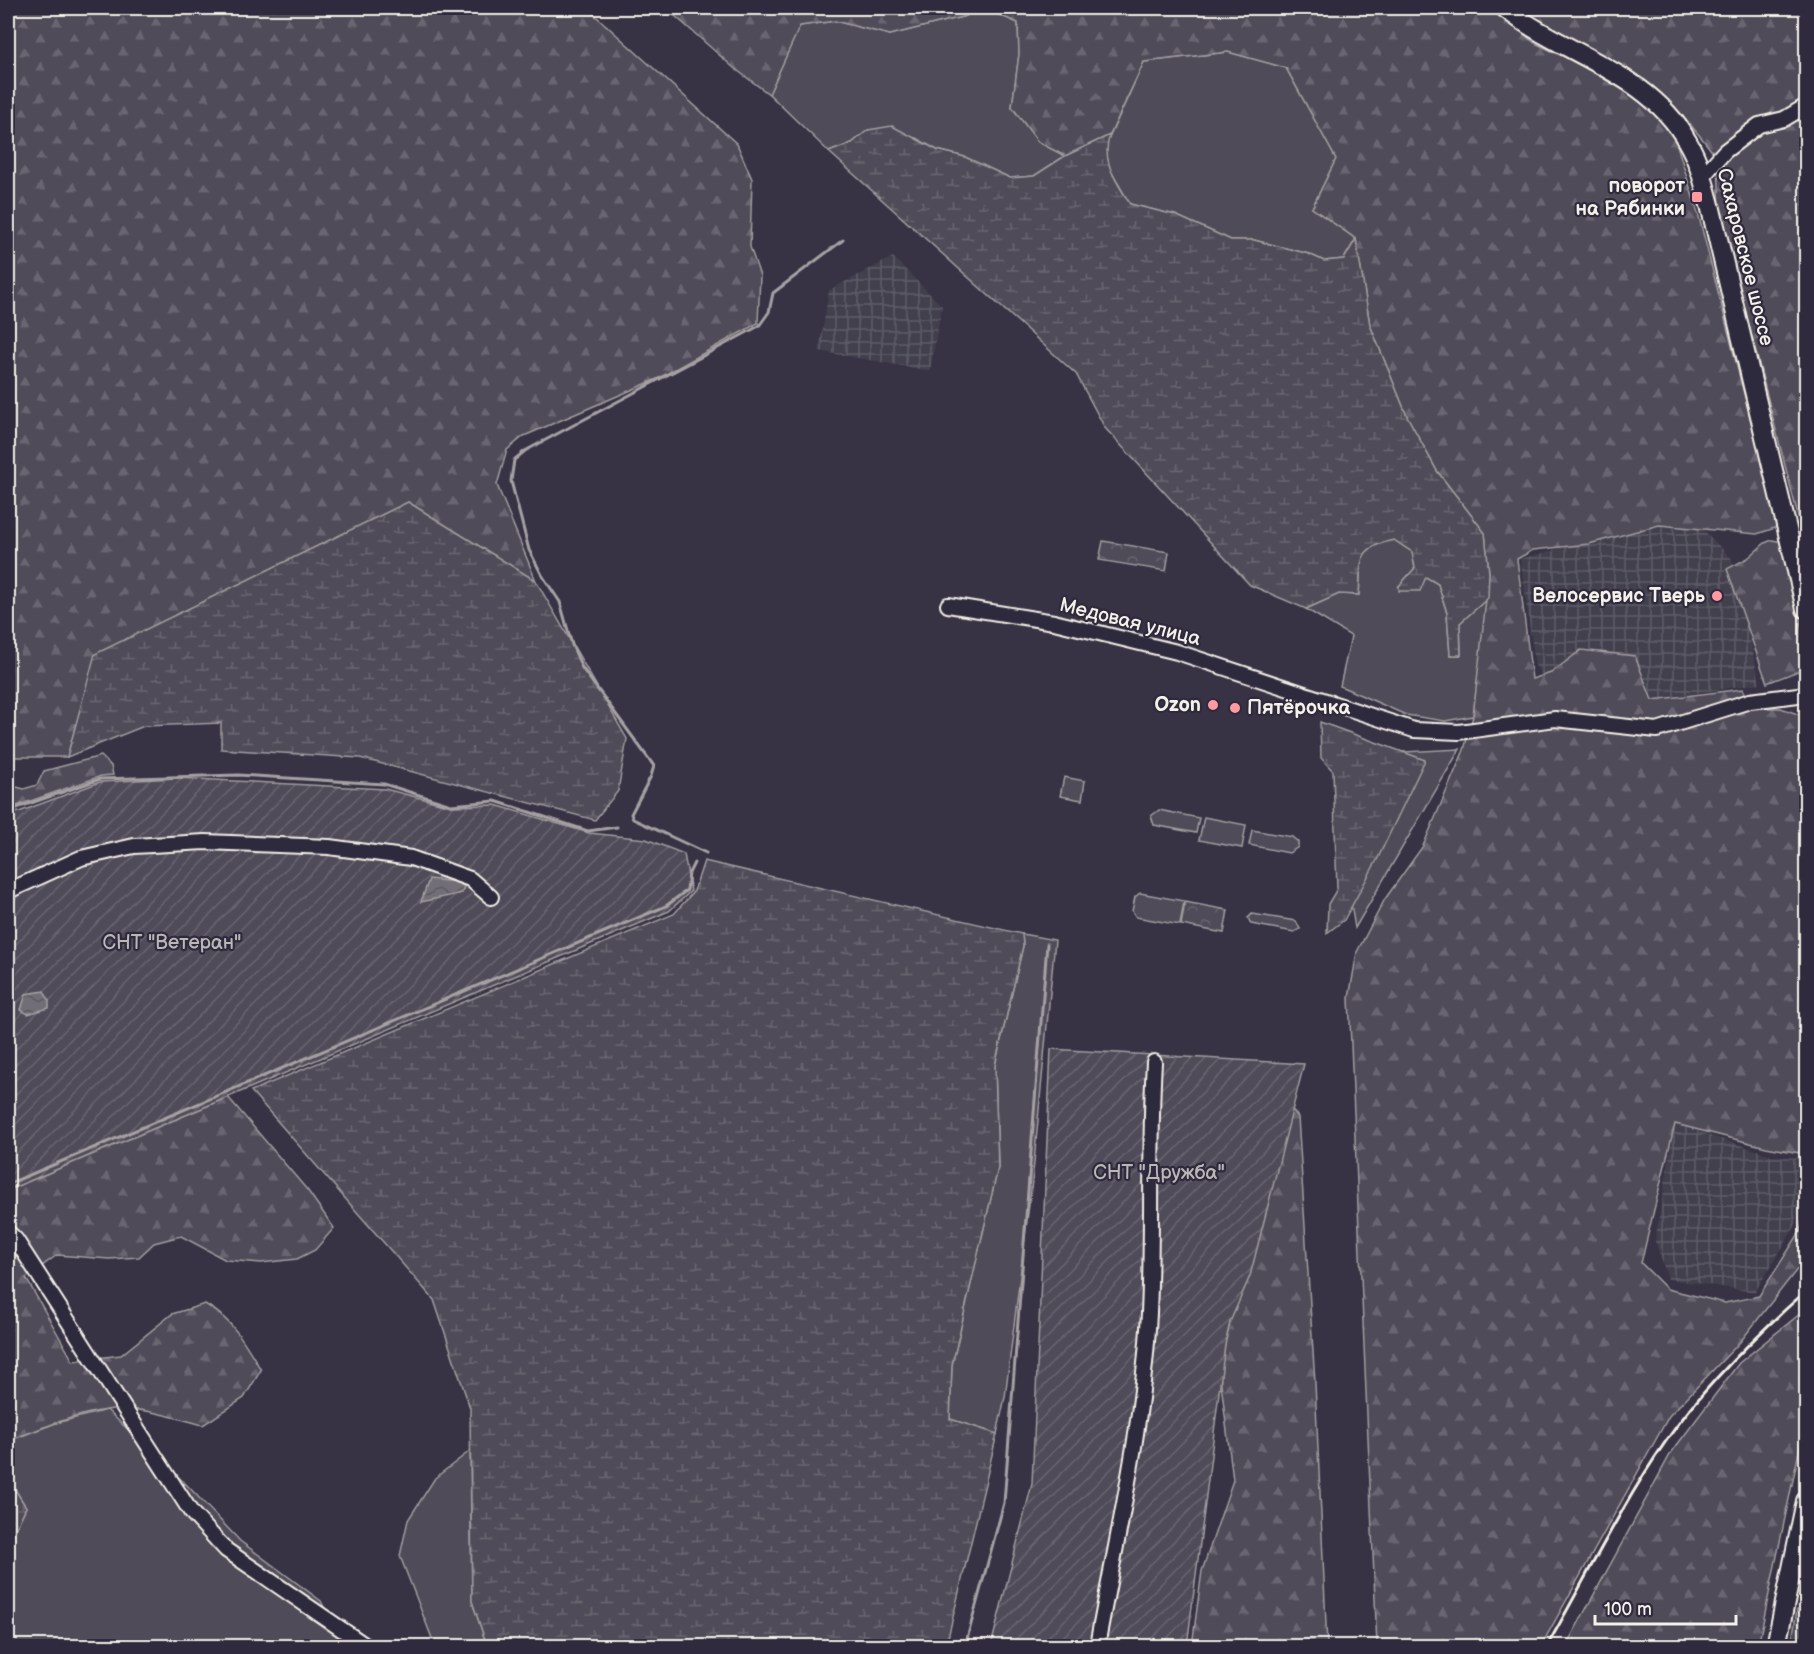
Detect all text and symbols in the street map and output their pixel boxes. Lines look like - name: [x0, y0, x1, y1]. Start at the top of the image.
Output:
- street label: Сахаровское шоссе: [1711, 166, 1779, 348]
- place label: поворот на Рябинки: [1576, 174, 1685, 221]
- marker: поворот на Рябинки: [1690, 190, 1704, 204]
- place label: Велосервис Тверь: [1532, 584, 1706, 608]
- marker: Велосервис Тверь: [1710, 589, 1724, 603]
- street label: Медовая улица: [1057, 593, 1203, 651]
- place label: Ozon: [1154, 693, 1201, 717]
- place label: Пятёрочка: [1247, 696, 1350, 720]
- marker: Ozon: [1206, 698, 1220, 712]
- marker: Пятёрочка: [1228, 701, 1242, 715]
- park label: СНТ "Ветеран": [102, 931, 242, 955]
- park label: СНТ "Дружба": [1093, 1161, 1225, 1185]
- scale bar: [1595, 1588, 1736, 1626]
- text: 100 m: [1604, 1599, 1652, 1620]

